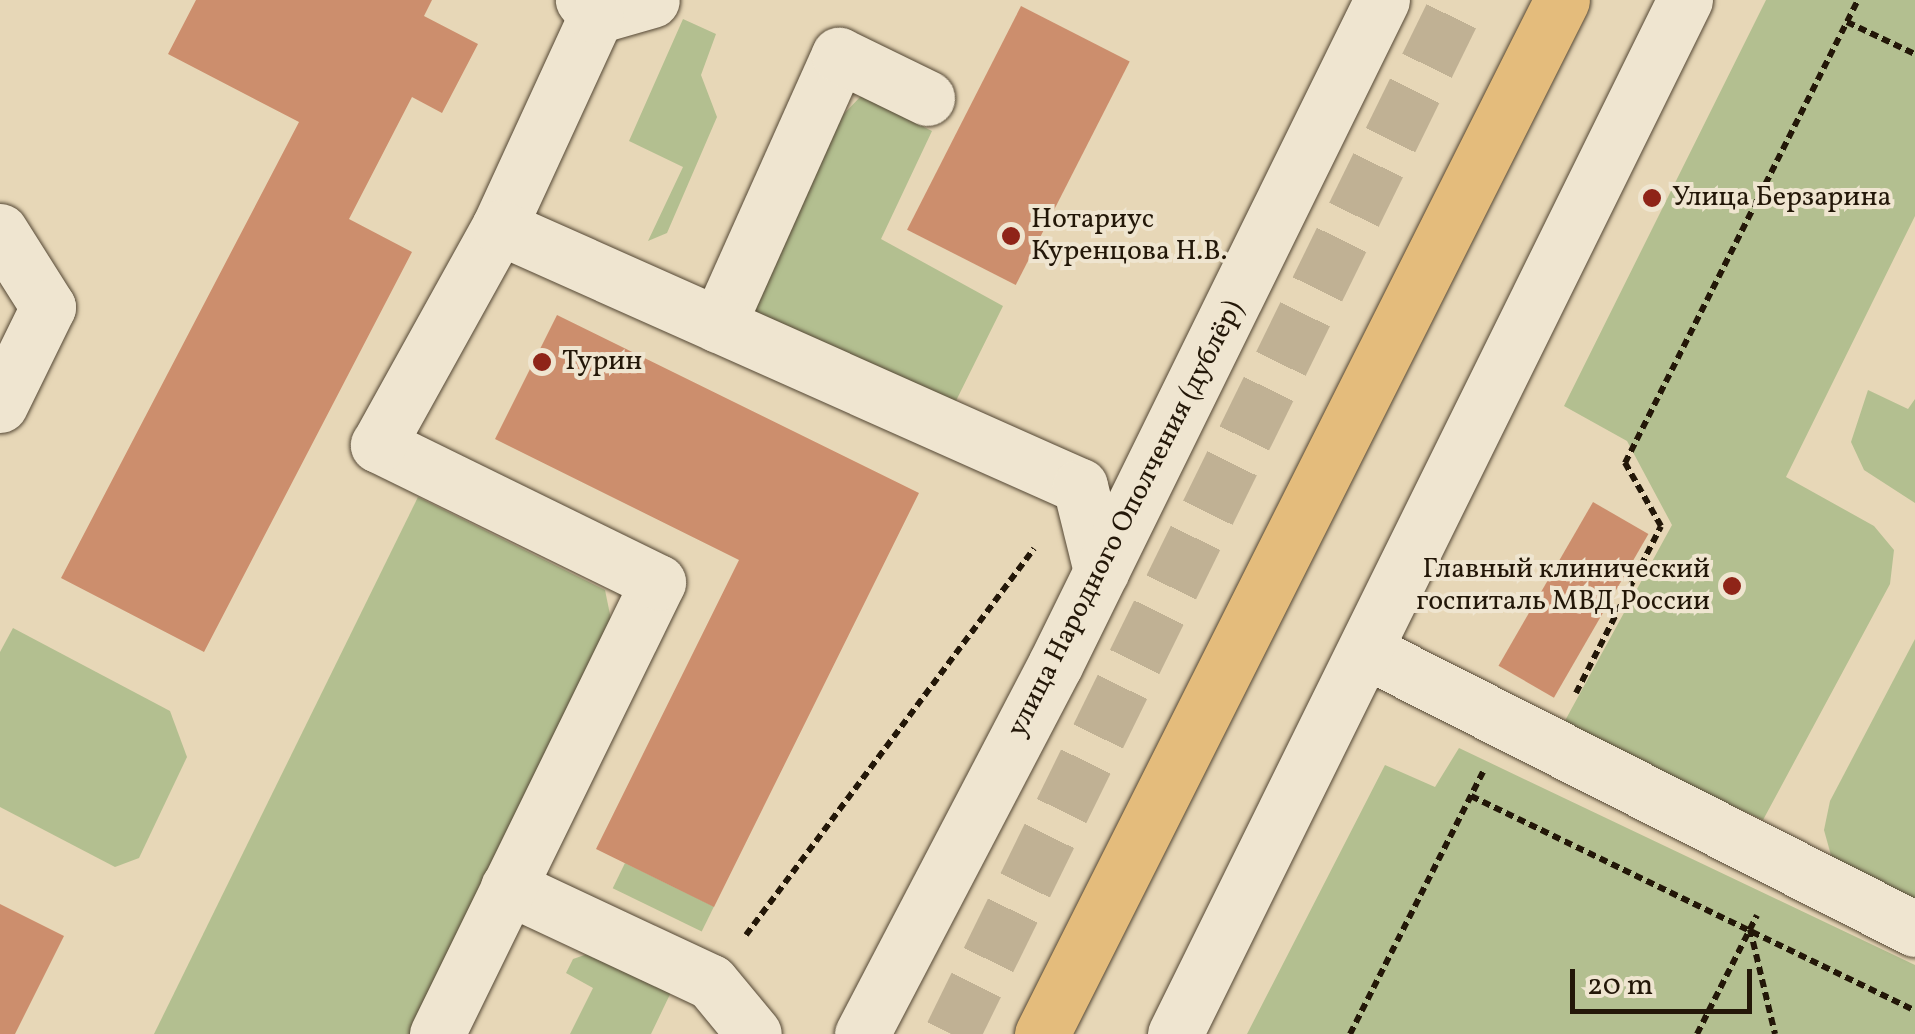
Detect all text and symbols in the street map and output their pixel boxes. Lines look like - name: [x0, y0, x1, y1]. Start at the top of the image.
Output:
- place label: Улица Берзарина: [1672, 181, 1891, 215]
- marker: Улица Берзарина: [1641, 187, 1663, 209]
- place label: Нотариус Куренцова Н.В.: [1031, 203, 1227, 269]
- marker: Нотариус Куренцова Н.В.: [1000, 225, 1022, 247]
- street label: улица Народного Ополчения (дублёр): [1001, 295, 1251, 743]
- place label: Турин: [562, 345, 642, 379]
- marker: Турин: [531, 351, 553, 373]
- place label: Главный клинический госпиталь МВД России: [1416, 553, 1710, 619]
- marker: Главный клинический госпиталь МВД России: [1719, 573, 1745, 599]
- scale bar: [1575, 949, 1758, 1011]
- text: 20 m: [1587, 965, 1653, 1007]

